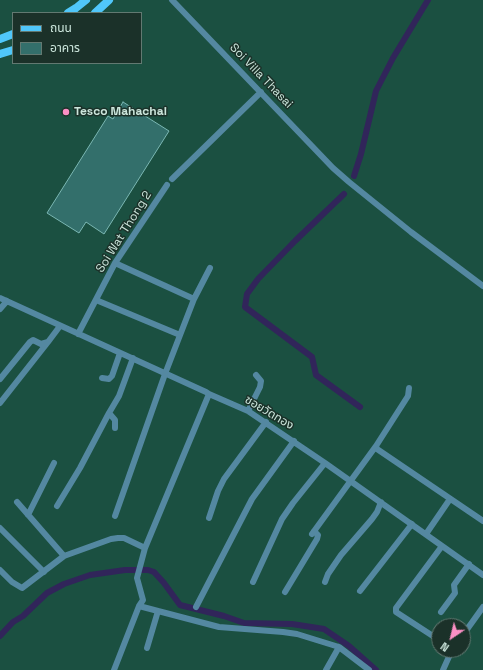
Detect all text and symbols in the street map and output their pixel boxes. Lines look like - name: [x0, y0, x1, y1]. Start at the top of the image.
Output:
- legend: [12, 12, 142, 64]
- text: ถนน: [50, 20, 72, 36]
- text: อาคาร: [50, 40, 80, 56]
- street label: Soi Villa Thasai: [227, 41, 295, 111]
- place label: Tesco Mahachai: [74, 105, 167, 119]
- marker: Tesco Mahachai: [61, 107, 71, 117]
- street label: Soi Wat Thong 2: [93, 189, 155, 275]
- street label: ซอยวัดทอง: [242, 393, 296, 433]
- north arrow: [431, 618, 471, 658]
- text: N: [438, 639, 452, 655]

